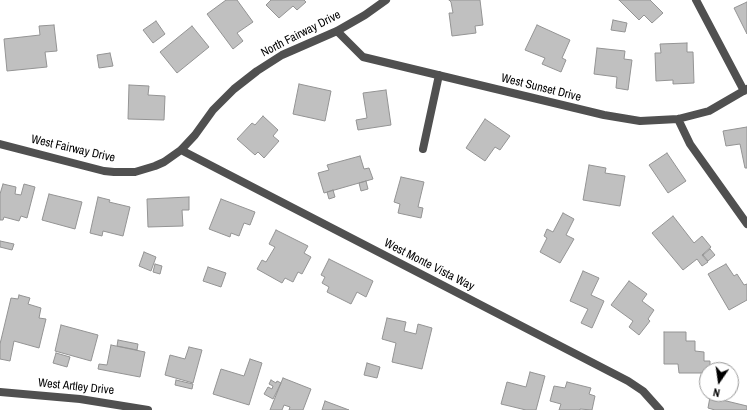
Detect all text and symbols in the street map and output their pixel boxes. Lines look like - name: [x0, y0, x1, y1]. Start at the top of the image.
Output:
- street label: North Fairway Drive: [259, 8, 343, 60]
- street label: West Sunset Drive: [500, 71, 582, 105]
- street label: West Fairway Drive: [30, 132, 116, 166]
- street label: West Monte Vista Way: [381, 236, 477, 294]
- north arrow: [699, 362, 739, 402]
- street label: West Artley Drive: [37, 376, 115, 398]
- text: N: [712, 385, 721, 400]

